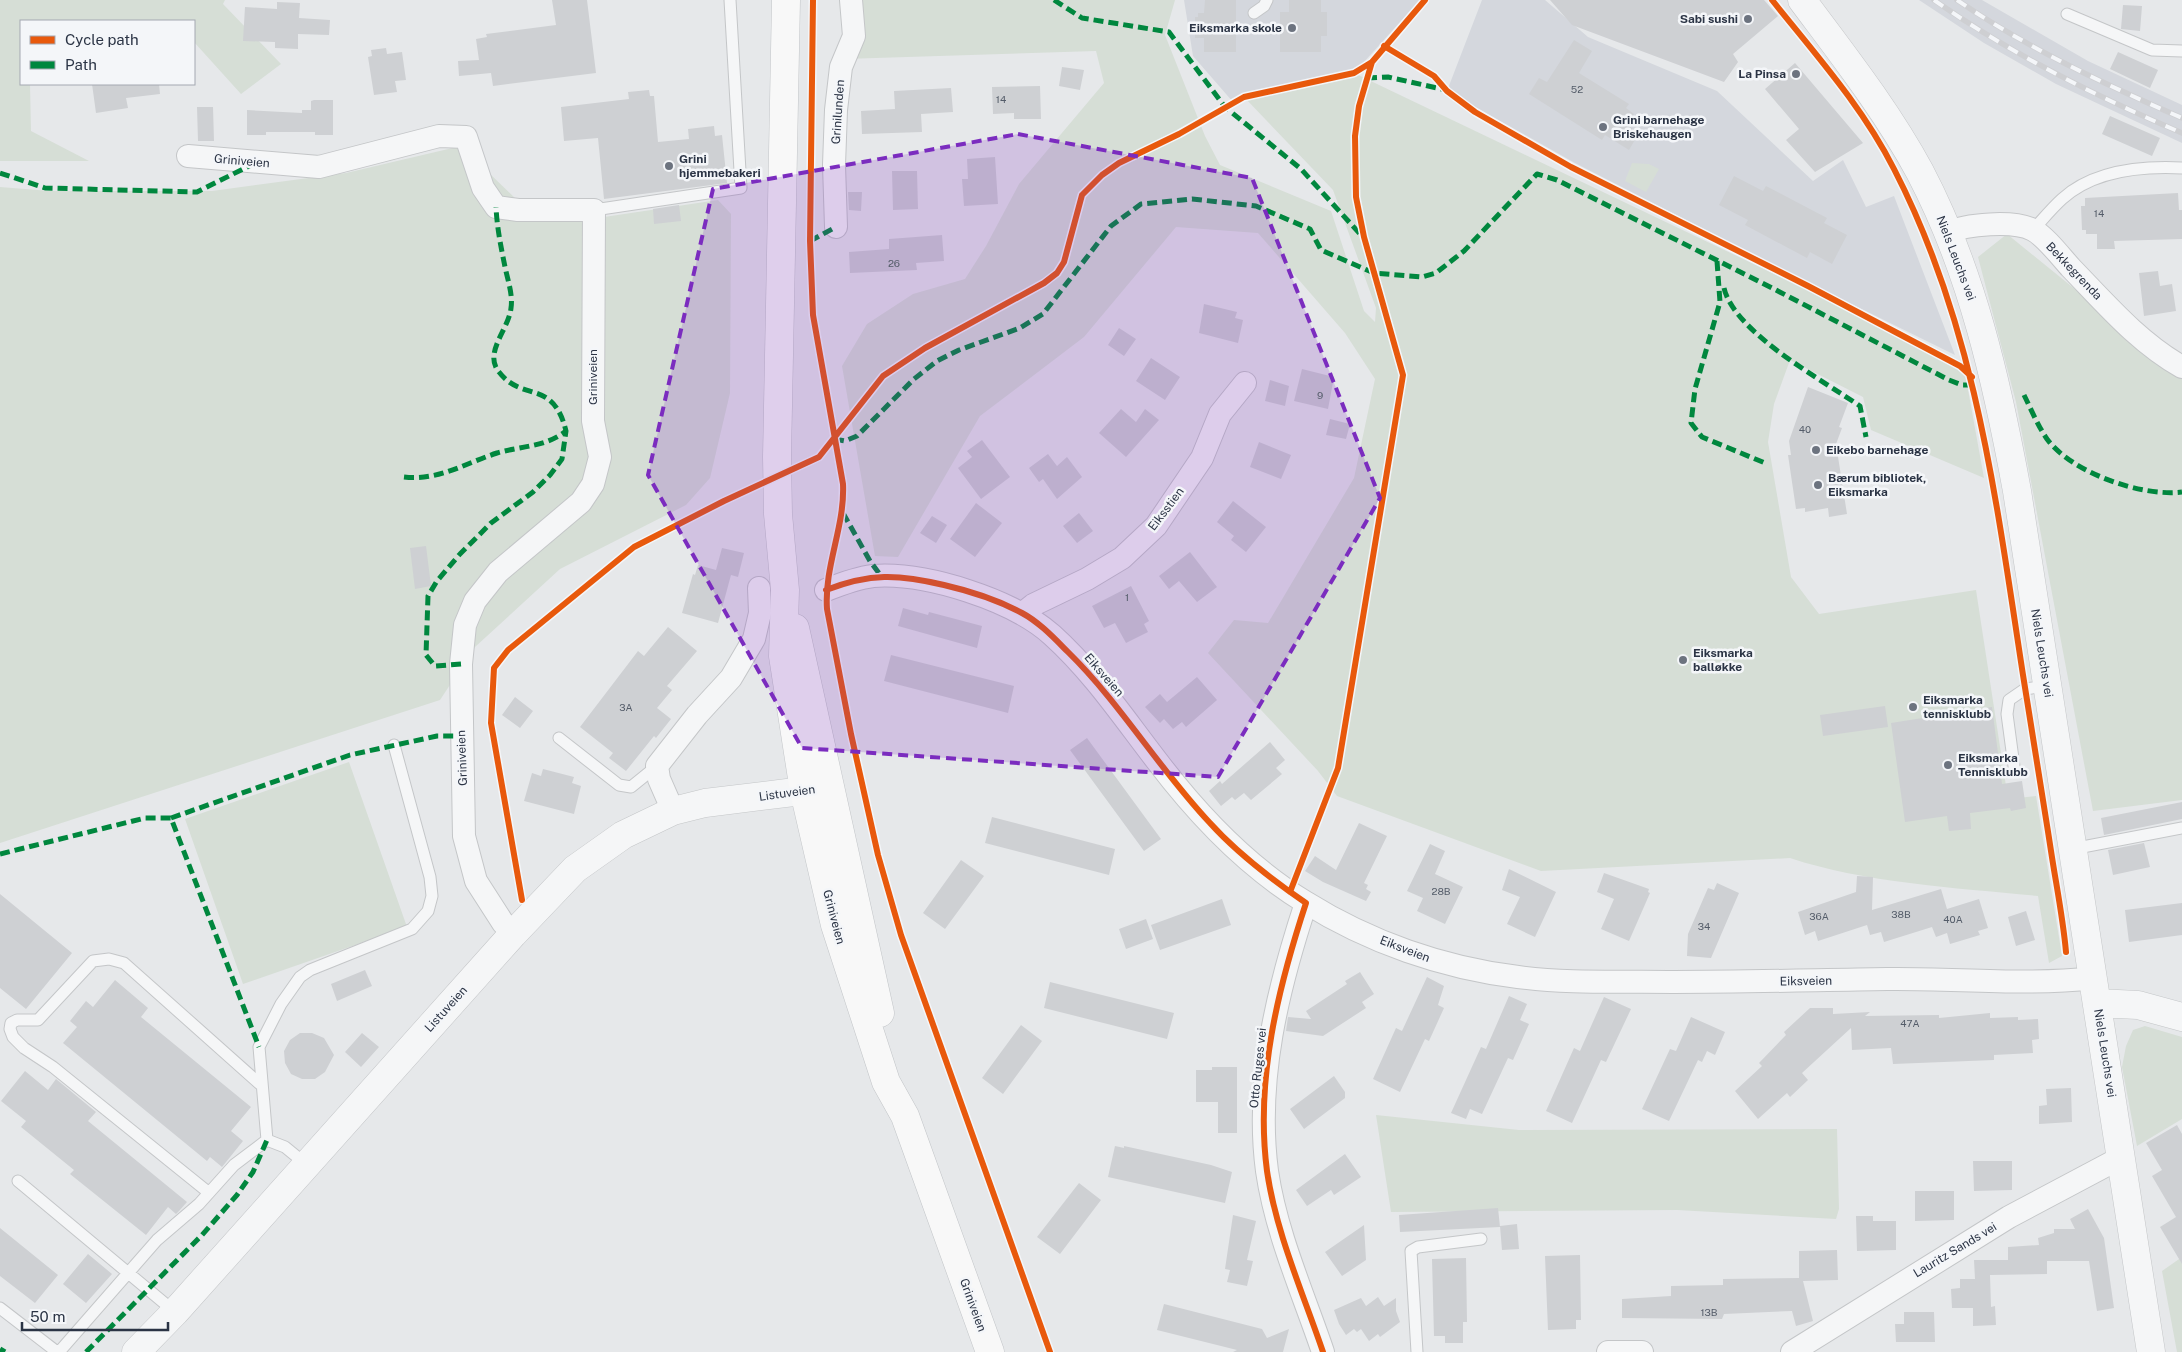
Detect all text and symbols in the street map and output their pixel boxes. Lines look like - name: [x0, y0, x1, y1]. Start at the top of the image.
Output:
- place label: Sabi sushi: [1680, 12, 1738, 26]
- marker: Sabi sushi: [1742, 13, 1754, 25]
- legend: [20, 20, 195, 85]
- place label: Eiksmarka skole: [1189, 21, 1282, 35]
- marker: Eiksmarka skole: [1286, 22, 1298, 34]
- text: Cycle path: [65, 31, 139, 48]
- text: Path: [65, 56, 97, 73]
- place label: La Pinsa: [1738, 67, 1786, 81]
- marker: La Pinsa: [1790, 68, 1802, 80]
- street label: Grinilunden: [829, 79, 847, 145]
- house number: 52: [1571, 83, 1583, 95]
- house number: 14: [996, 93, 1006, 105]
- place label: Grini barnehage Briskehaugen: [1613, 113, 1705, 141]
- marker: Grini barnehage Briskehaugen: [1597, 121, 1609, 133]
- street label: Griniveien: [214, 152, 271, 170]
- place label: Grini hjemmebakeri: [679, 152, 761, 180]
- marker: Grini hjemmebakeri: [663, 160, 675, 172]
- house number: 14: [2094, 207, 2104, 219]
- street label: Niels Leuchs vei: [1933, 214, 1979, 302]
- street label: Bekkegrenda: [2043, 239, 2105, 303]
- house number: 26: [888, 257, 900, 269]
- street label: Griniveien: [586, 349, 600, 405]
- house number: 9: [1317, 389, 1323, 401]
- house number: 40: [1799, 423, 1811, 435]
- place label: Eikebo barnehage: [1826, 443, 1928, 457]
- marker: Eikebo barnehage: [1810, 444, 1822, 456]
- place label: Bærum bibliotek, Eiksmarka: [1828, 471, 1926, 499]
- marker: Bærum bibliotek, Eiksmarka: [1812, 479, 1824, 491]
- street label: Eiksstien: [1145, 485, 1187, 533]
- house number: 1: [1125, 591, 1129, 603]
- street label: Niels Leuchs vei: [2028, 608, 2056, 698]
- place label: Eiksmarka balløkke: [1693, 646, 1753, 674]
- street label: Eiksveien: [1082, 651, 1127, 699]
- marker: Eiksmarka balløkke: [1677, 654, 1689, 666]
- place label: Eiksmarka tennisklubb: [1923, 693, 1991, 721]
- house number: 3A: [619, 701, 633, 713]
- marker: Eiksmarka tennisklubb: [1907, 701, 1919, 713]
- street label: Griniveien: [454, 730, 470, 786]
- place label: Eiksmarka Tennisklubb: [1958, 751, 2028, 779]
- marker: Eiksmarka Tennisklubb: [1942, 759, 1954, 771]
- street label: Listuveien: [758, 782, 816, 804]
- house number: 28B: [1431, 885, 1451, 897]
- street label: Griniveien: [820, 888, 848, 946]
- house number: 38B: [1891, 908, 1911, 920]
- house number: 36A: [1809, 910, 1829, 922]
- house number: 40A: [1943, 913, 1963, 925]
- house number: 34: [1698, 920, 1710, 932]
- street label: Eiksveien: [1378, 933, 1432, 965]
- street label: Eiksveien: [1780, 974, 1832, 988]
- street label: Listuveien: [422, 983, 470, 1035]
- street label: Niels Leuchs vei: [2091, 1008, 2119, 1098]
- house number: 47A: [1900, 1017, 1920, 1029]
- street label: Otto Ruges vei: [1247, 1027, 1269, 1109]
- street label: Lauritz Sands vei: [1911, 1220, 1999, 1280]
- street label: Griniveien: [957, 1276, 989, 1334]
- scale bar: [22, 1300, 169, 1332]
- house number: 13B: [1700, 1306, 1718, 1318]
- text: 50 m: [30, 1308, 65, 1325]

